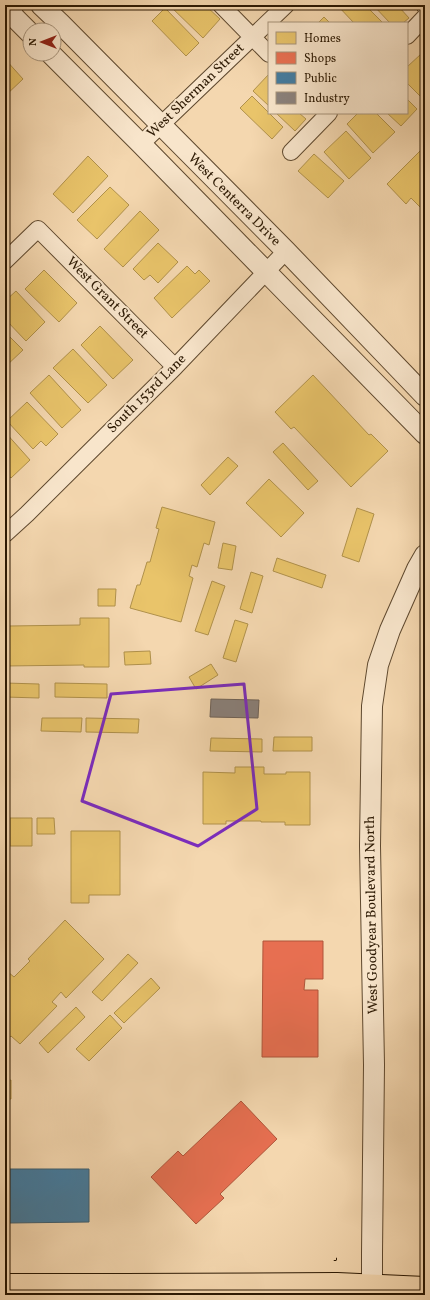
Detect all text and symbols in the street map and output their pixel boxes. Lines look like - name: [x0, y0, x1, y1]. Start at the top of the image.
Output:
- north arrow: [22, 22, 62, 62]
- legend: [268, 22, 408, 114]
- text: Homes: [304, 31, 341, 47]
- text: N: [26, 38, 41, 46]
- street label: West Sherman Street: [143, 39, 249, 143]
- text: Shops: [304, 51, 336, 67]
- text: Public: [304, 71, 337, 87]
- text: Industry: [304, 91, 350, 107]
- street label: West Centerra Drive: [183, 149, 285, 251]
- street label: West Grant Street: [62, 253, 152, 343]
- street label: South 153rd Lane: [103, 350, 191, 438]
- street label: West Goodyear Boulevard North: [361, 816, 383, 1014]

